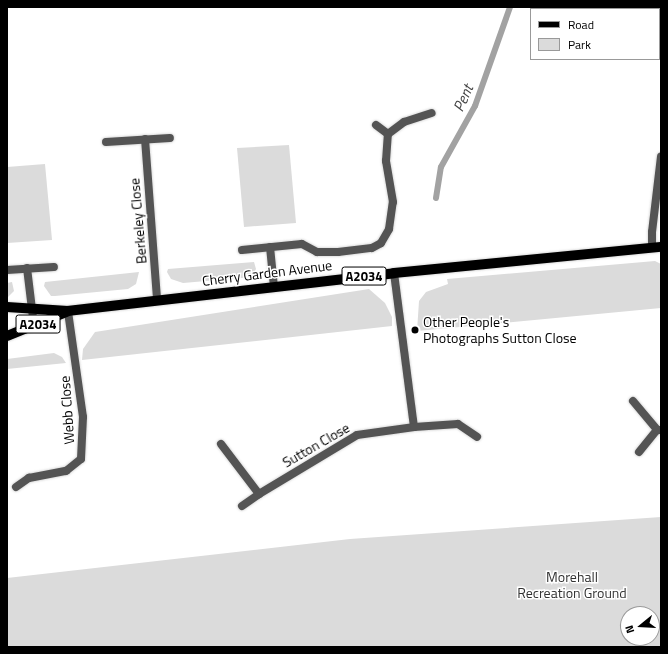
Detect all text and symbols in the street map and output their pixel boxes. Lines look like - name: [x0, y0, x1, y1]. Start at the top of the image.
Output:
- legend: [530, 8, 660, 60]
- text: Road: [568, 15, 594, 34]
- text: Park: [568, 35, 591, 54]
- water label: Pent: [449, 82, 477, 114]
- street label: Berkeley Close: [126, 177, 150, 265]
- street label: Cherry Garden Avenue: [201, 257, 333, 289]
- road number: A2034: [341, 265, 387, 287]
- road number: A2034: [15, 313, 61, 335]
- place label: Other People's Photographs Sutton Close: [423, 314, 577, 346]
- marker: Other People's Photographs Sutton Close: [410, 325, 420, 335]
- street label: Webb Close: [56, 375, 78, 445]
- street label: Sutton Close: [279, 419, 353, 471]
- park label: Morehall Recreation Ground: [517, 569, 627, 602]
- north arrow: [620, 606, 660, 646]
- text: N: [621, 623, 638, 635]

